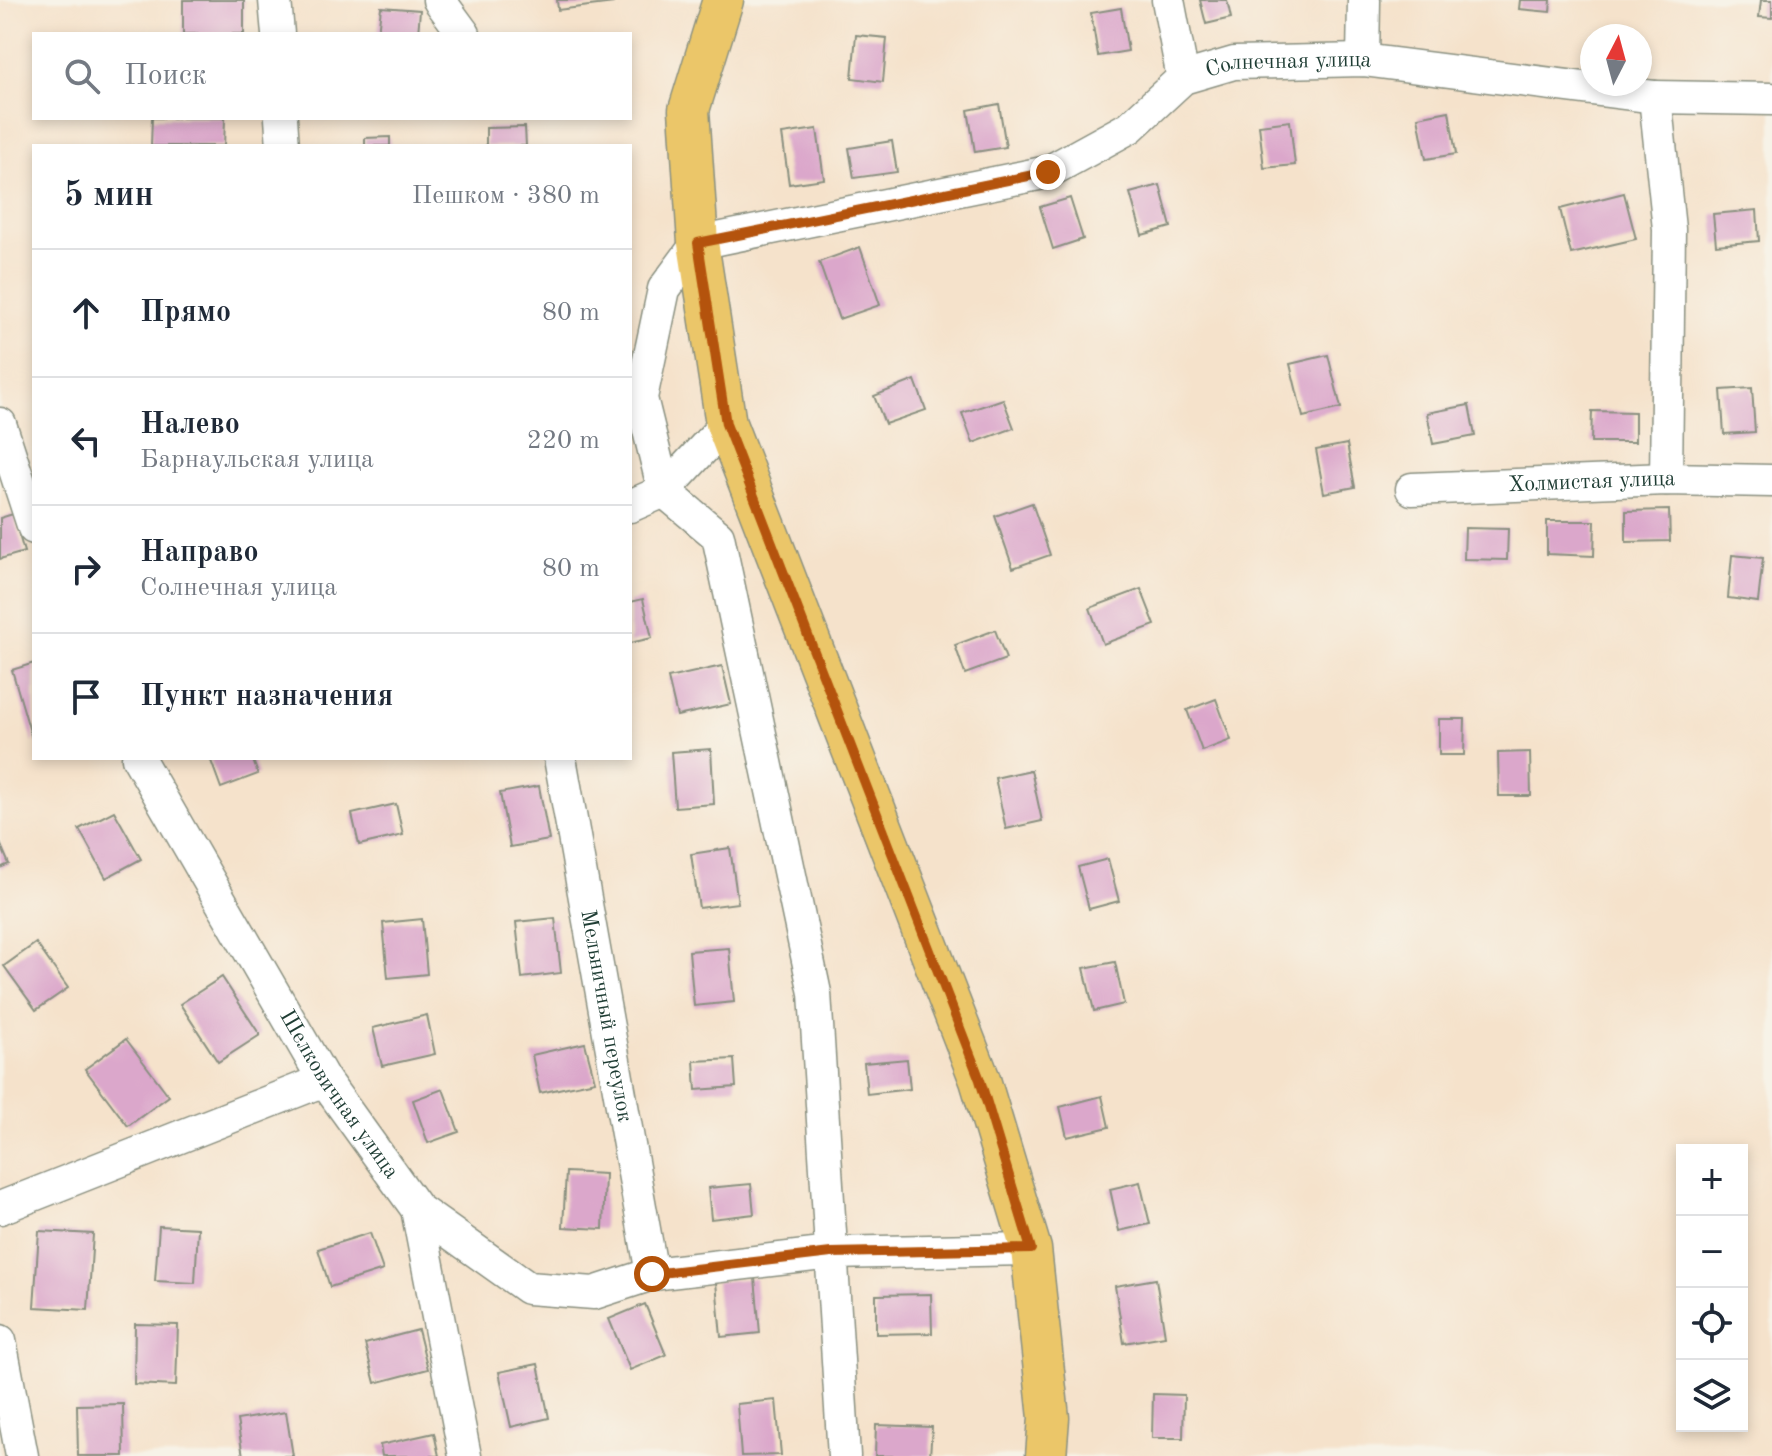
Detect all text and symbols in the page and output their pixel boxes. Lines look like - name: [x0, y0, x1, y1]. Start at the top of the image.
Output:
- north arrow: [1580, 24, 1652, 96]
- search box: [32, 32, 632, 120]
- street label: Солнечная улица: [1203, 49, 1373, 82]
- icon: search: [60, 54, 104, 98]
- text: Поиск: [124, 61, 207, 91]
- route end: [1030, 154, 1066, 190]
- text: 5 мин: [64, 179, 154, 213]
- text: Пешком · 380 m: [412, 183, 600, 209]
- icon: ahead: [64, 291, 108, 335]
- text: Прямо: [140, 298, 231, 328]
- text: 80 m: [542, 300, 600, 326]
- text: Налево: [140, 410, 240, 440]
- icon: left: [64, 419, 108, 463]
- text: 220 m: [527, 428, 600, 454]
- text: Барнаульская улица: [140, 447, 374, 473]
- street label: Холмистая улица: [1508, 468, 1676, 496]
- text: Направо: [140, 538, 259, 568]
- icon: right: [64, 547, 108, 591]
- text: 80 m: [542, 556, 600, 582]
- text: Солнечная улица: [140, 575, 337, 601]
- icon: arrive: [64, 675, 108, 719]
- text: Пункт назначения: [140, 682, 393, 712]
- street label: Мельничный переулок: [576, 908, 636, 1124]
- street label: Шелковичная улица: [275, 1006, 403, 1183]
- map controls: [1676, 1144, 1748, 1432]
- button: +: [1676, 1144, 1748, 1216]
- button: −: [1676, 1216, 1748, 1288]
- route start: [634, 1256, 670, 1292]
- button: locate: [1676, 1288, 1748, 1360]
- button: layers: [1676, 1360, 1748, 1432]

